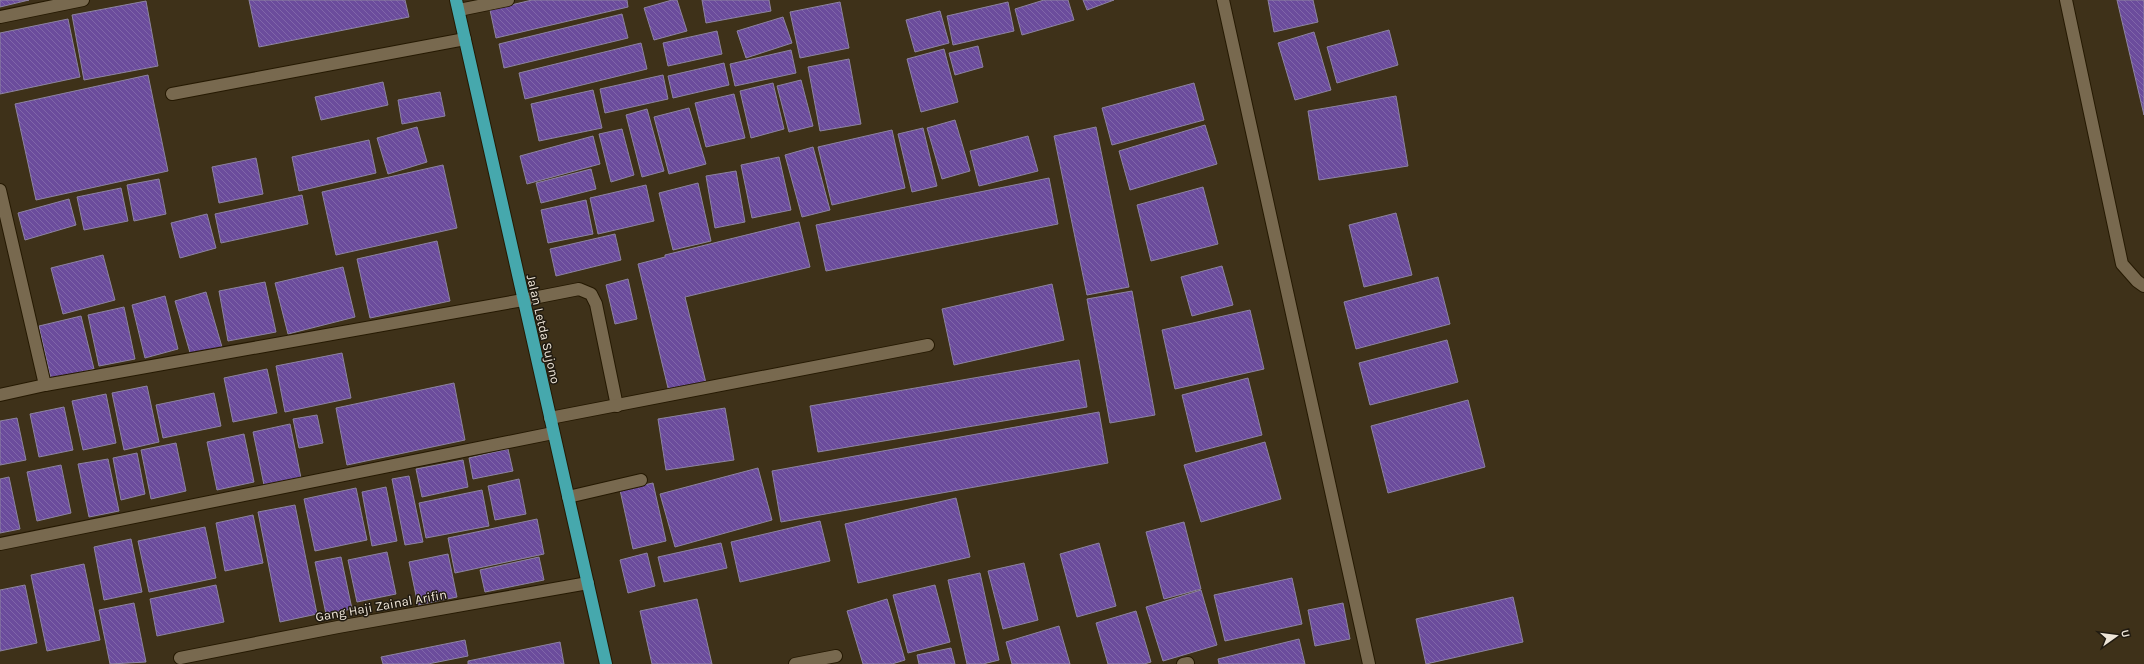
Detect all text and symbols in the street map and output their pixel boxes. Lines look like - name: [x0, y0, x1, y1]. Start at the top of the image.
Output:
- street label: Jalan Letda Sujono: [524, 273, 563, 385]
- street label: Gang Haji Zainal Arifin: [314, 587, 448, 624]
- north arrow: [2096, 616, 2136, 656]
- text: U: [2118, 628, 2132, 639]

